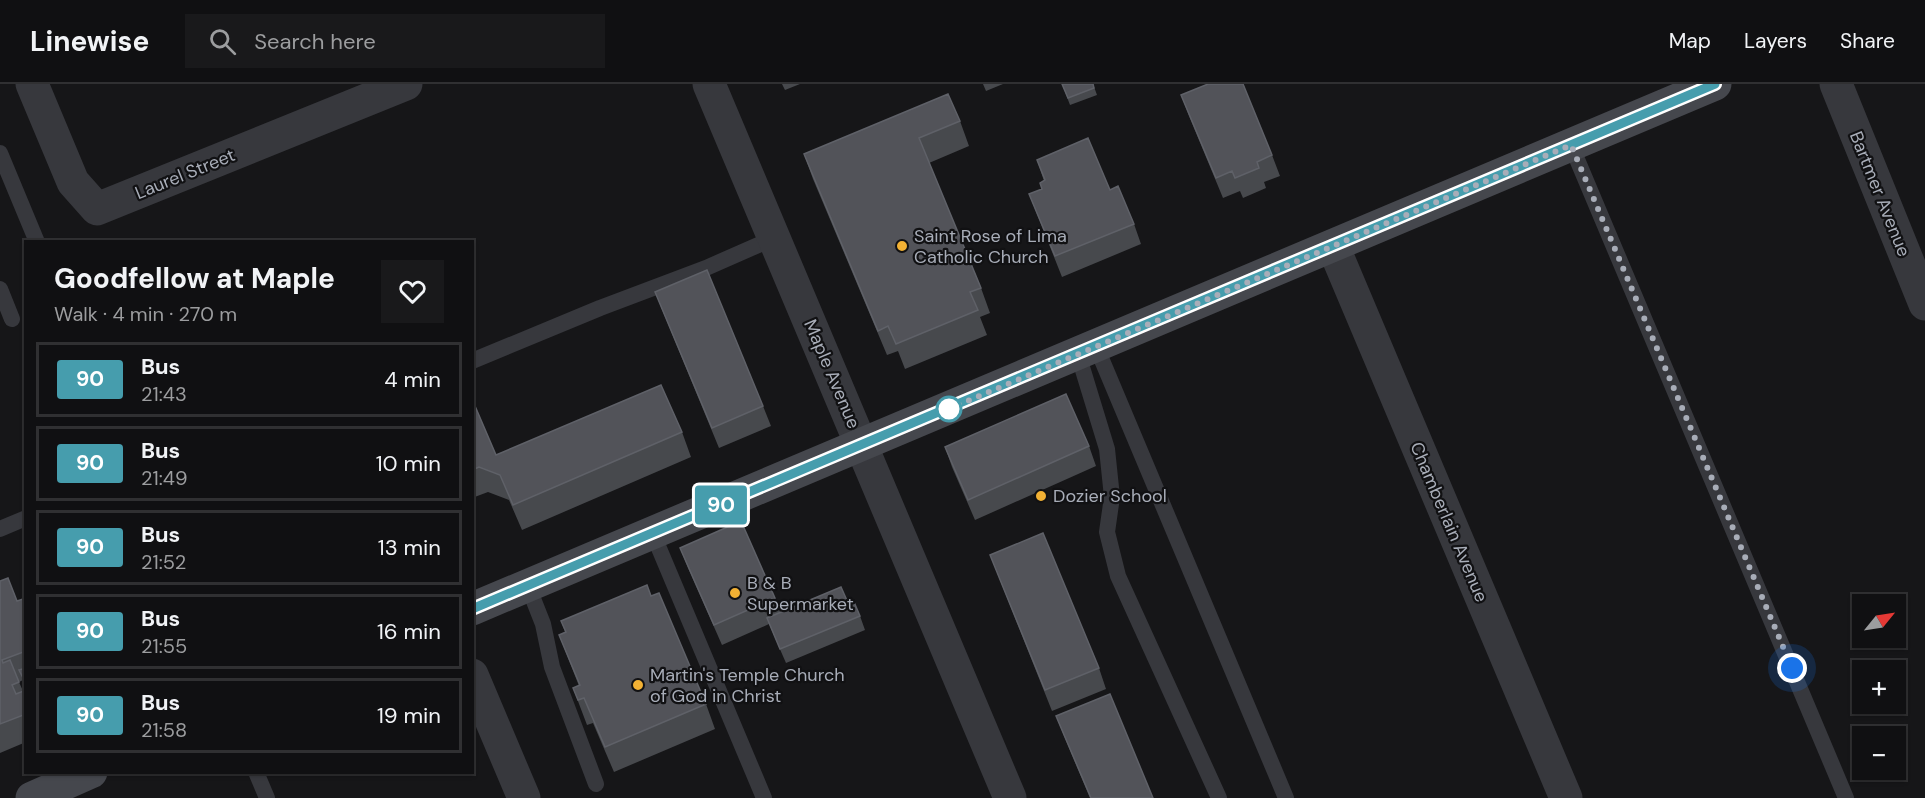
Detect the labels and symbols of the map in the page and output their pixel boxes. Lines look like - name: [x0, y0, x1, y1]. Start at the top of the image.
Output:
- street label: Bartmer Avenue: [1844, 128, 1916, 260]
- street label: Laurel Street: [131, 143, 239, 205]
- place label: Saint Rose of Lima Catholic Church: [914, 224, 1067, 269]
- marker: Saint Rose of Lima Catholic Church: [895, 239, 909, 253]
- street label: Maple Avenue: [798, 316, 866, 432]
- unlabelled marker: [936, 396, 962, 422]
- street label: Chamberlain Avenue: [1404, 438, 1494, 606]
- place label: Dozier School: [1053, 484, 1167, 508]
- line badge: 90: [694, 486, 748, 524]
- marker: Dozier School: [1034, 489, 1048, 503]
- place label: B & B Supermarket: [747, 571, 854, 616]
- marker: B & B Supermarket: [728, 586, 742, 600]
- north arrow: [1852, 594, 1906, 648]
- your location: [1777, 653, 1807, 683]
- place label: Martin's Temple Church of God in Christ: [650, 663, 845, 708]
- marker: Martin's Temple Church of God in Christ: [631, 678, 645, 692]

